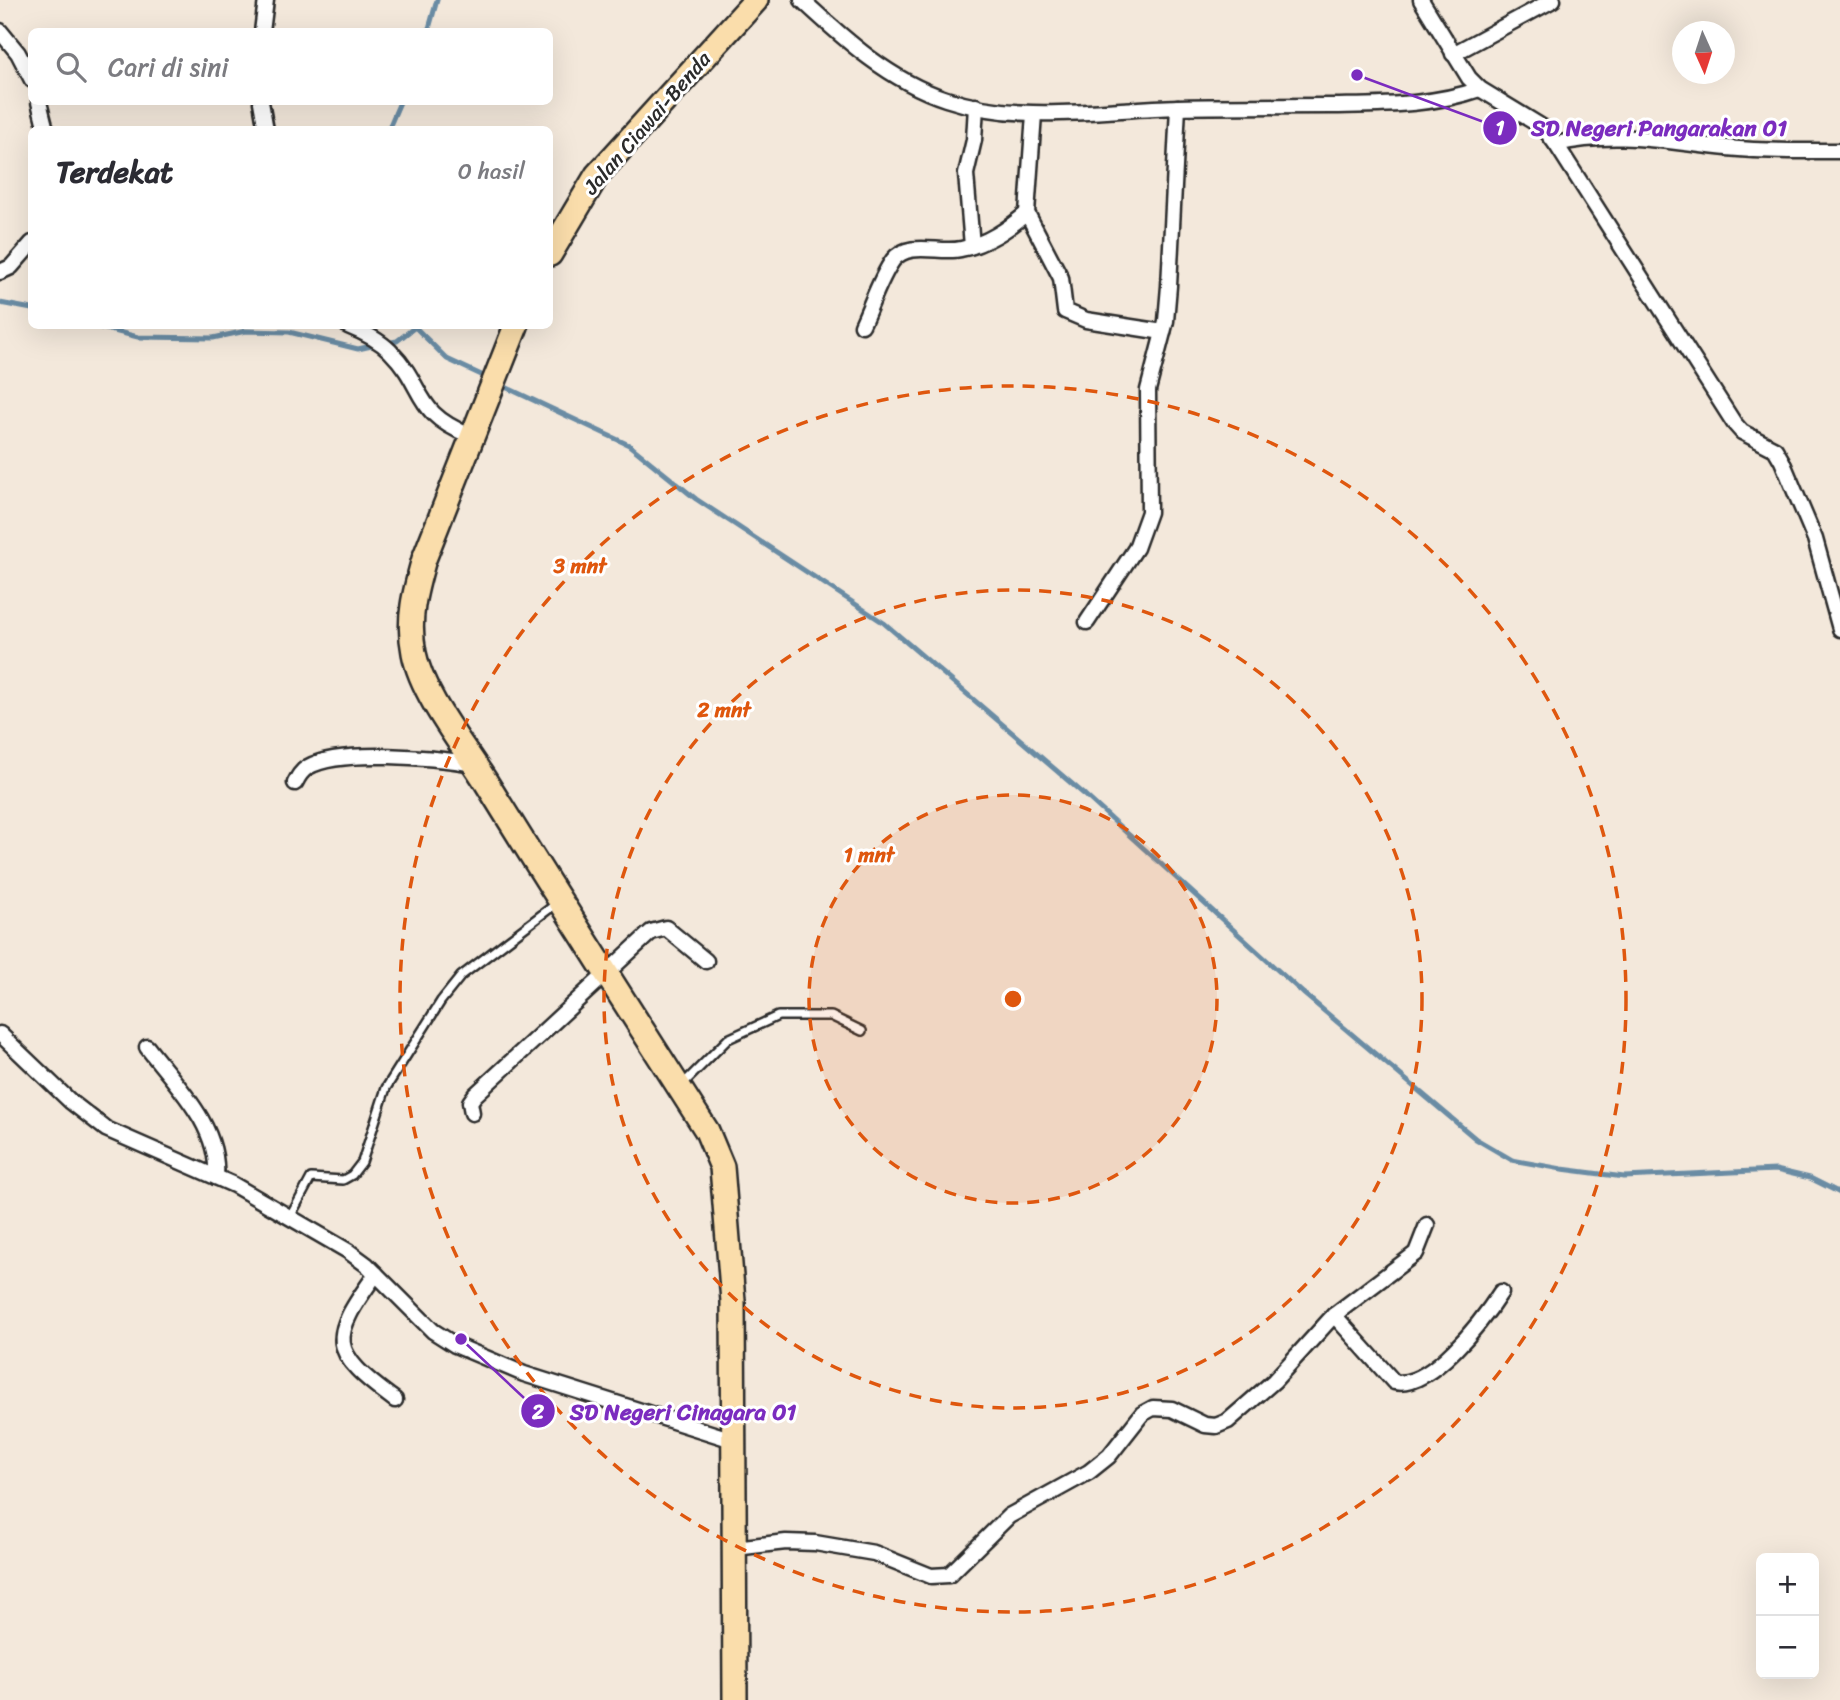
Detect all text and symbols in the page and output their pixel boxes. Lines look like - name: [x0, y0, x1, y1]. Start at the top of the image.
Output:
- north arrow: [1672, 21, 1735, 84]
- search box: [28, 28, 553, 105]
- street label: Jalan Ciawai-Benda: [573, 42, 721, 204]
- text: Cari di sini: [108, 44, 229, 90]
- icon: search: [52, 48, 90, 86]
- callout: SD Negeri Pangarakan 01: [1482, 106, 1801, 150]
- text: SD Negeri Pangarakan 01: [1530, 108, 1787, 149]
- text: 1: [1495, 109, 1505, 147]
- text: Terdekat: [56, 145, 173, 199]
- text: 0 hasil: [457, 151, 525, 192]
- text: 3 mnt: [553, 547, 608, 585]
- text: 2 mnt: [696, 691, 752, 729]
- text: 1 mnt: [844, 836, 896, 874]
- centre of rings: [1001, 987, 1025, 1011]
- callout: SD Negeri Cinagara 01: [520, 1389, 810, 1433]
- text: SD Negeri Cinagara 01: [569, 1392, 796, 1433]
- text: 2: [531, 1393, 544, 1431]
- map controls: [1756, 1553, 1819, 1679]
- button: +: [1756, 1553, 1819, 1616]
- button: −: [1756, 1616, 1819, 1679]

